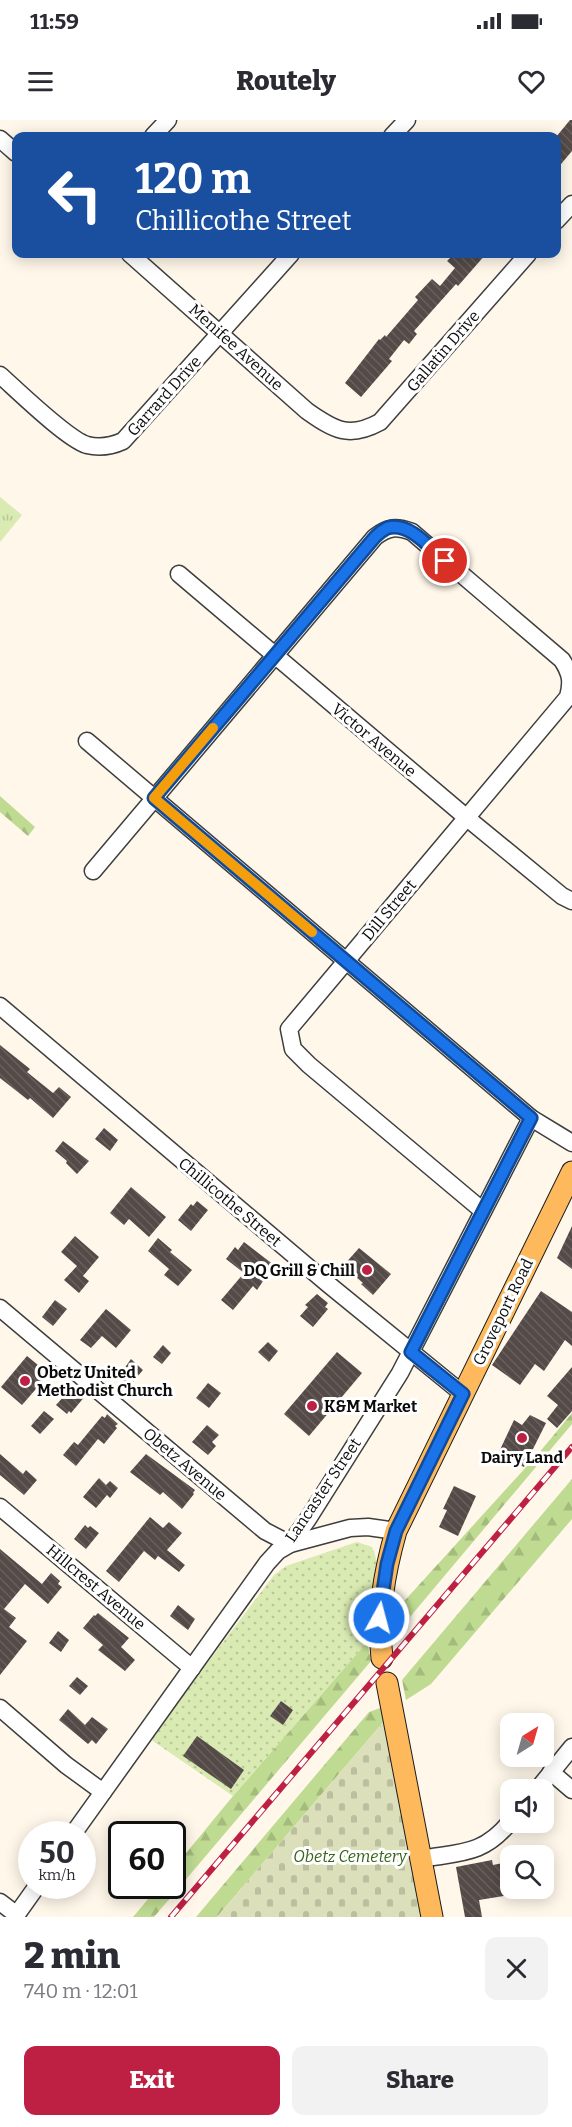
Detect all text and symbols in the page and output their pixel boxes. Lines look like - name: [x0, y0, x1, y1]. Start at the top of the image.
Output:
- text: 11:59: [30, 8, 79, 35]
- icon: menu: [24, 65, 57, 98]
- text: Routely: [236, 65, 336, 97]
- icon: heart: [515, 65, 548, 98]
- text: 120 m: [135, 154, 251, 204]
- icon: left: [36, 156, 114, 234]
- text: Chillicothe Street: [135, 205, 352, 237]
- street label: Menifee Avenue: [185, 300, 287, 394]
- street label: Gallatin Drive: [403, 306, 483, 396]
- street label: Garrard Drive: [123, 352, 205, 440]
- pin: [419, 535, 470, 586]
- icon: arrive: [428, 544, 461, 577]
- street label: Victor Avenue: [328, 699, 420, 781]
- street label: Dill Street: [358, 876, 420, 944]
- street label: Chillicothe Street: [175, 1153, 285, 1251]
- street label: Groveport Road: [469, 1255, 537, 1369]
- place label: DQ Grill & Chill: [244, 1261, 355, 1280]
- marker: DQ Grill & Chill: [360, 1263, 374, 1277]
- place label: Obetz United Methodist Church: [37, 1363, 173, 1400]
- marker: Obetz United Methodist Church: [18, 1374, 32, 1388]
- place label: K&M Market: [324, 1397, 418, 1416]
- marker: K&M Market: [305, 1399, 319, 1413]
- street label: Obetz Avenue: [140, 1424, 230, 1504]
- marker: Dairy Land: [515, 1431, 529, 1445]
- street label: Lancaster Street: [281, 1434, 365, 1546]
- place label: Dairy Land: [481, 1448, 564, 1467]
- street label: Hillcrest Avenue: [43, 1540, 149, 1634]
- position arrow: [347, 1586, 411, 1650]
- north arrow: [500, 1713, 554, 1767]
- map controls: [500, 1713, 554, 1899]
- button: sound: [500, 1779, 554, 1833]
- speed limit sign: 60: [108, 1821, 186, 1899]
- text: 50: [39, 1835, 75, 1871]
- button: search: [500, 1845, 554, 1899]
- park label: Obetz Cemetery: [293, 1847, 408, 1866]
- text: km/h: [38, 1866, 76, 1884]
- text: 2 min: [24, 1934, 120, 1978]
- button: close: [485, 1937, 548, 2000]
- text: 740 m · 12:01: [24, 1979, 138, 2003]
- button: Exit: [24, 2046, 280, 2115]
- button: Share: [292, 2046, 548, 2115]

